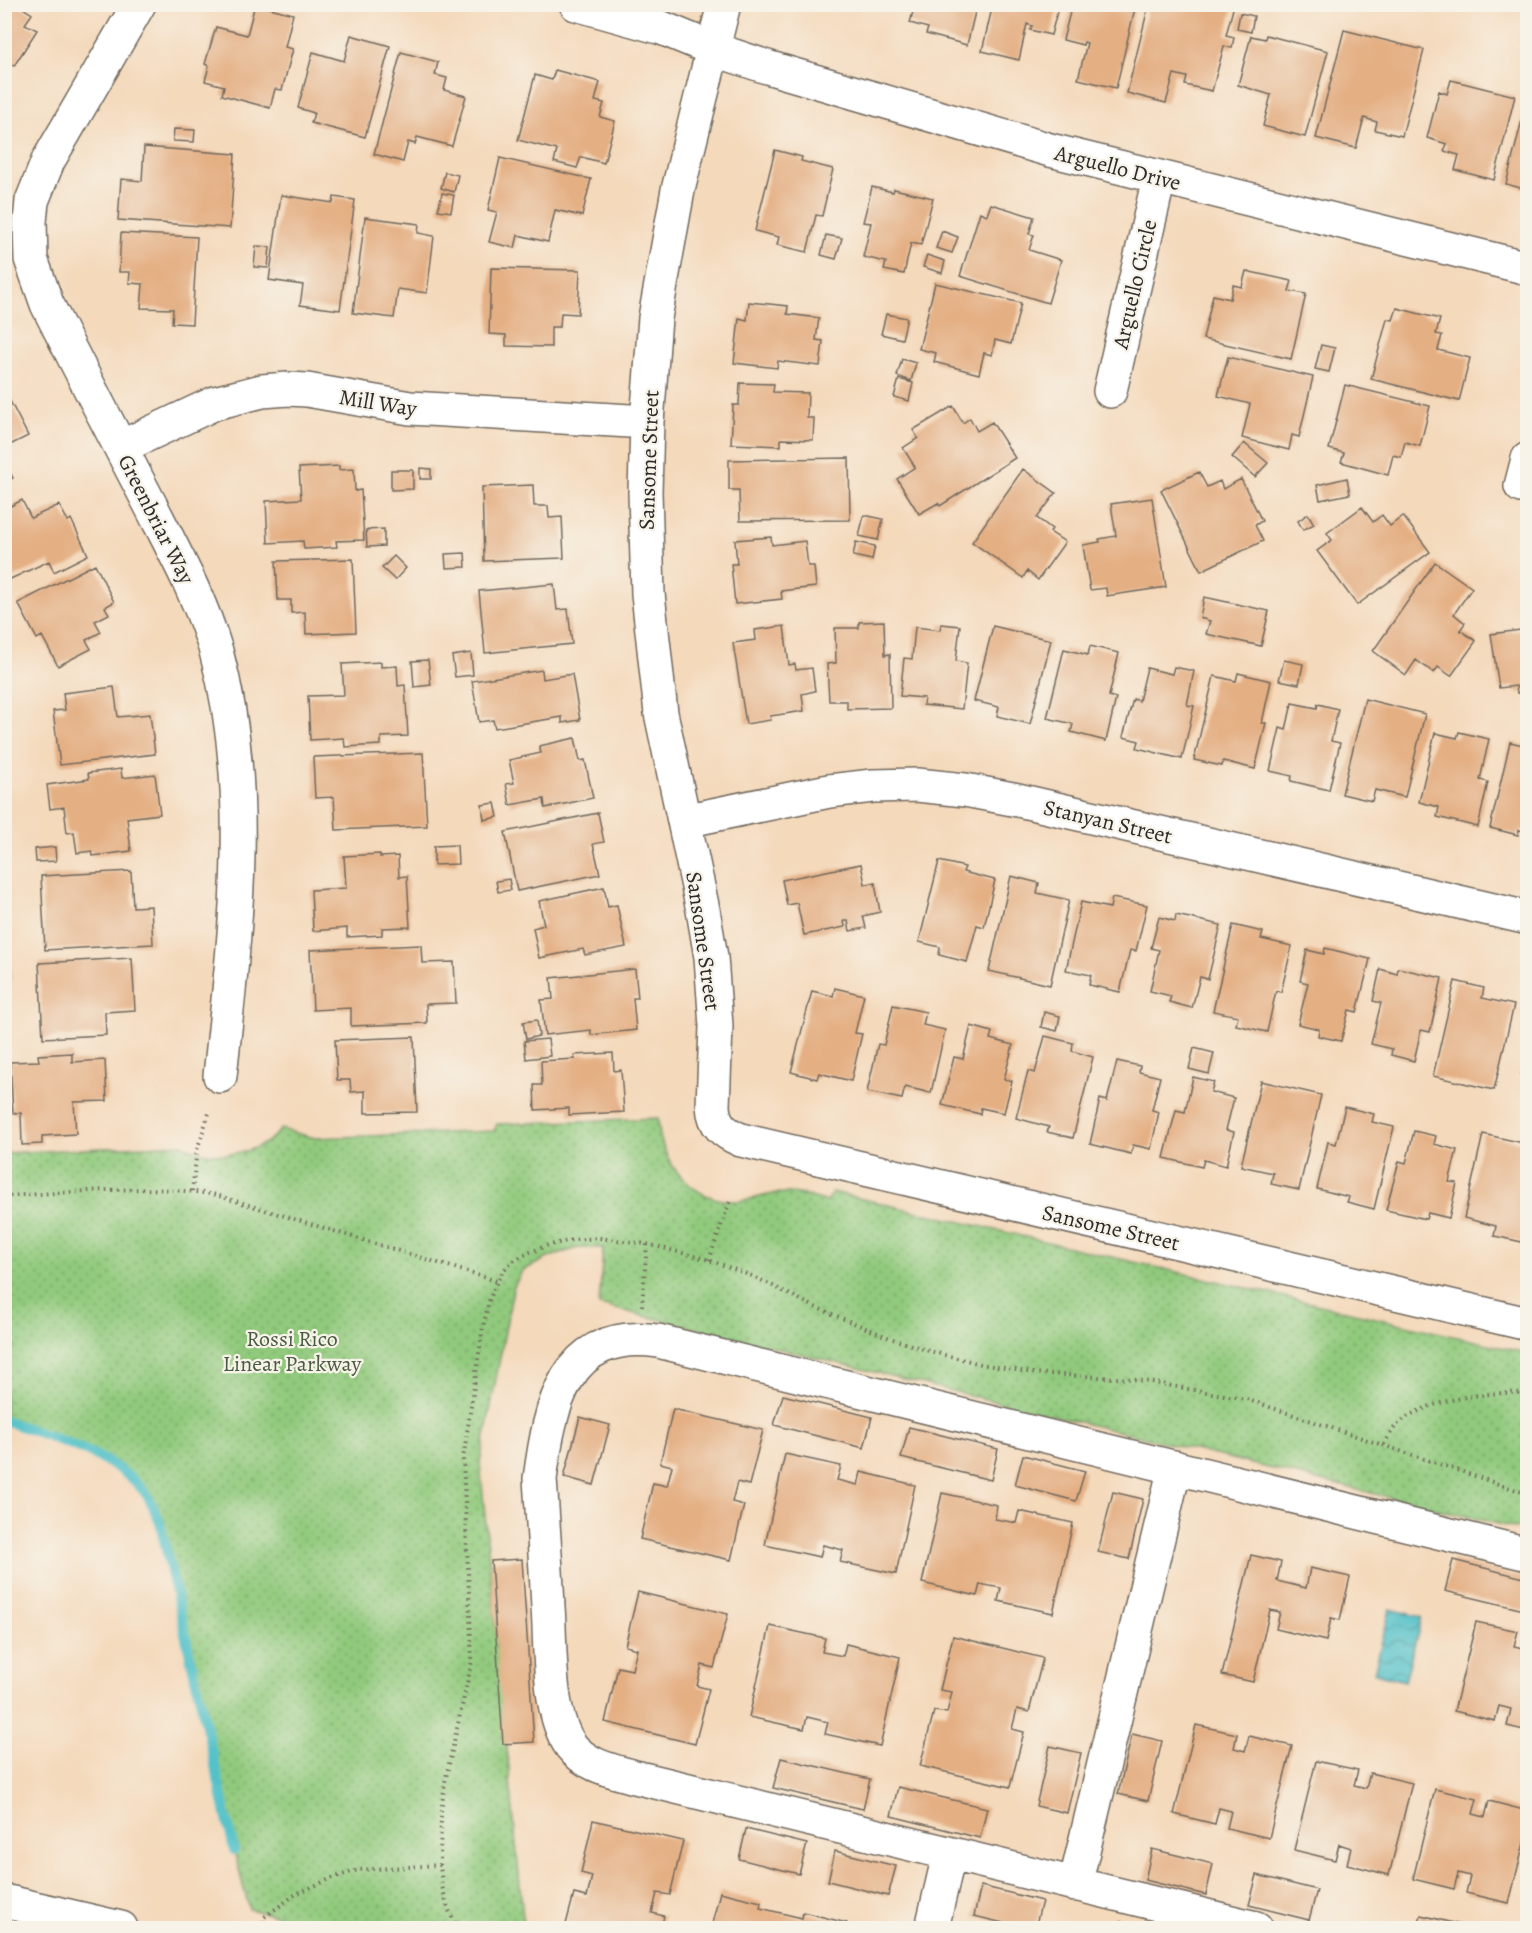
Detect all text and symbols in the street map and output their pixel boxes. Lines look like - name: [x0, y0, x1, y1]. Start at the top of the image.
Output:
- street label: Arguello Drive: [1051, 138, 1184, 198]
- street label: Arguello Circle: [1105, 217, 1164, 353]
- street label: Mill Way: [337, 382, 419, 424]
- street label: Sansome Street: [632, 390, 666, 530]
- street label: Greenbriar Way: [111, 450, 202, 589]
- street label: Stanyan Street: [1041, 793, 1175, 851]
- street label: Sansome Street: [678, 870, 728, 1013]
- street label: Sansome Street: [1039, 1198, 1182, 1258]
- park label: Rossi Rico Linear Parkway: [223, 1324, 361, 1379]

